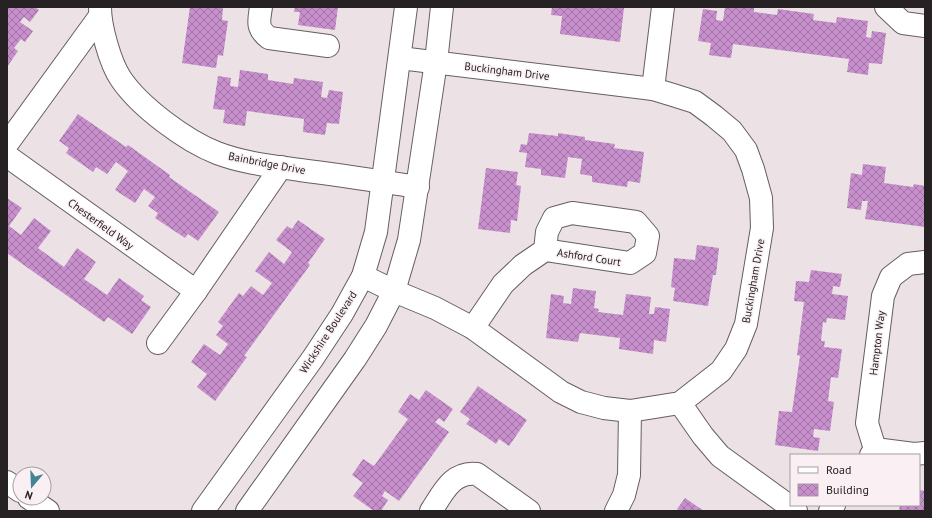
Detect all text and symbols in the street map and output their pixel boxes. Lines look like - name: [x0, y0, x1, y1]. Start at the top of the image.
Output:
- street label: Buckingham Drive: [464, 59, 551, 83]
- street label: Bainbridge Drive: [227, 149, 307, 177]
- street label: Chesterfield Way: [65, 195, 137, 253]
- street label: Buckingham Drive: [739, 237, 767, 324]
- street label: Ashford Court: [556, 245, 622, 269]
- street label: Wickshire Boulevard: [296, 288, 360, 376]
- street label: Hampton Way: [866, 309, 888, 376]
- legend: [790, 454, 920, 506]
- text: Road: [826, 462, 851, 477]
- north arrow: [12, 466, 52, 506]
- text: Building: [826, 482, 869, 497]
- text: N: [23, 488, 34, 503]

